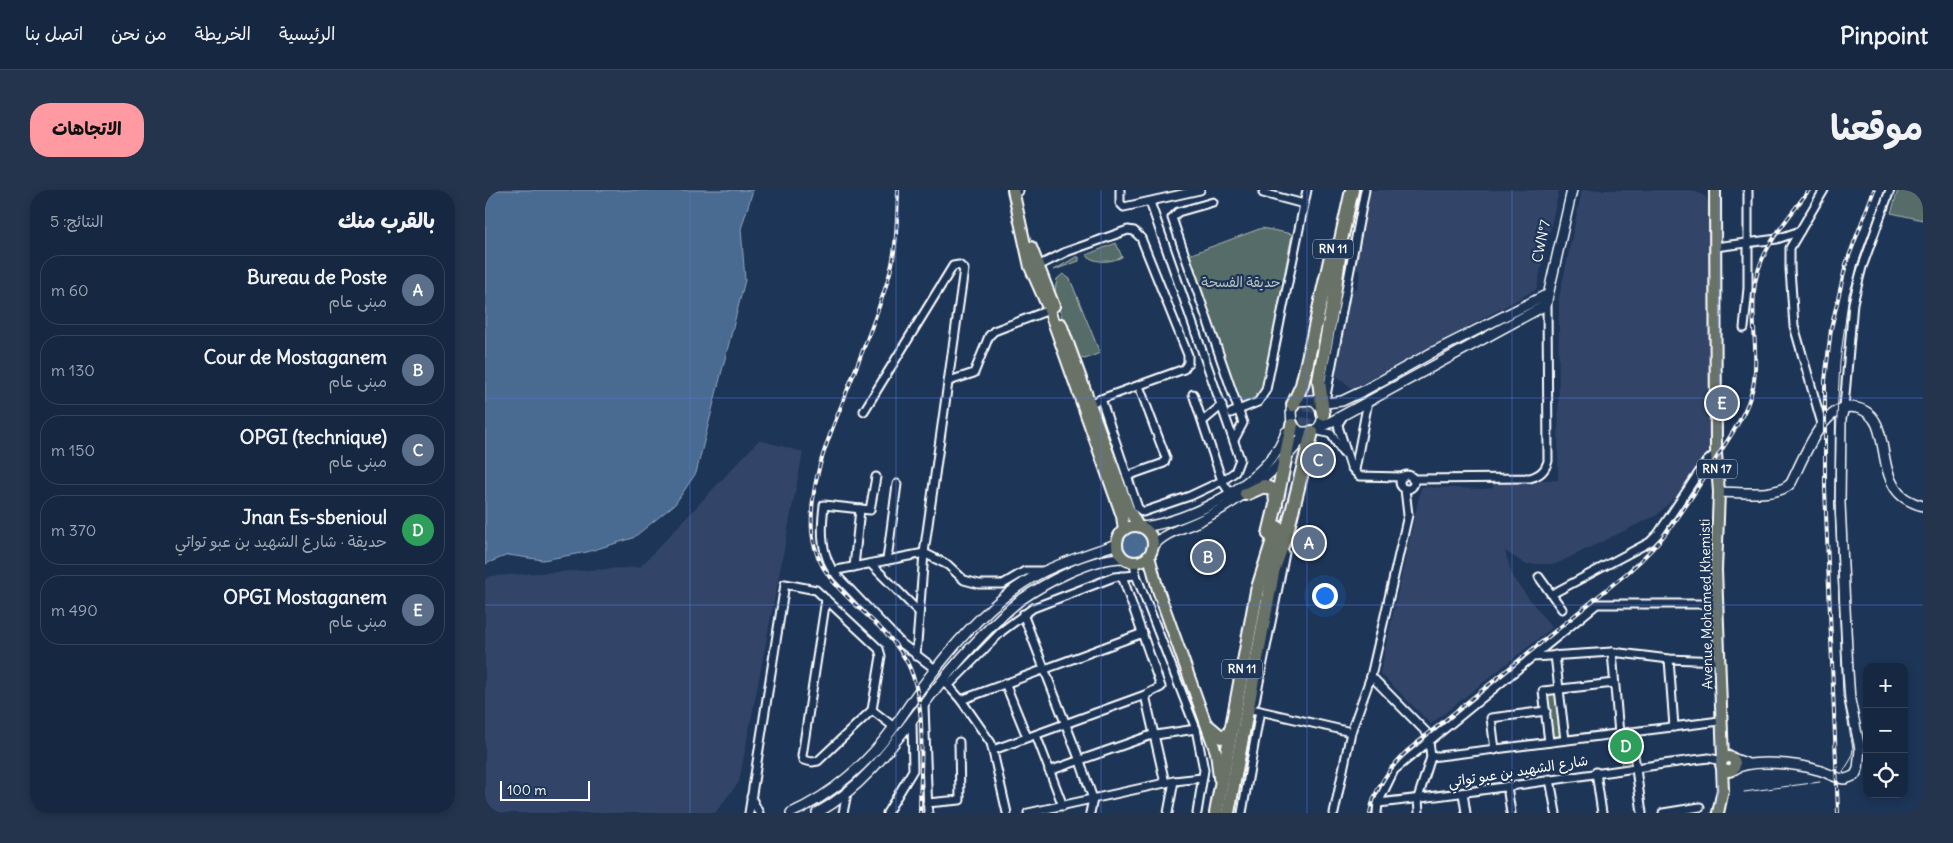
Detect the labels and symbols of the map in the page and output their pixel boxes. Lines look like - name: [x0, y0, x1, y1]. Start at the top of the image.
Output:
- street label: CWN°7: [1528, 218, 1554, 264]
- road number: RN 11: [1313, 240, 1353, 258]
- park label: حديقة الفسحة: [1201, 273, 1281, 291]
- pin: E: [1706, 384, 1738, 422]
- pin: C: [1302, 441, 1334, 479]
- road number: RN 17: [1697, 460, 1737, 478]
- street label: Avenue Mohamed Khemisti: [1696, 518, 1716, 690]
- pin: A: [1293, 524, 1325, 562]
- pin: B: [1192, 538, 1224, 576]
- your location: [1312, 583, 1338, 609]
- road number: RN 11: [1222, 659, 1262, 678]
- pin: D: [1610, 727, 1642, 765]
- street label: شارع الشهيد بن عبو تواتي: [1447, 751, 1590, 795]
- scale bar: [500, 778, 590, 801]

